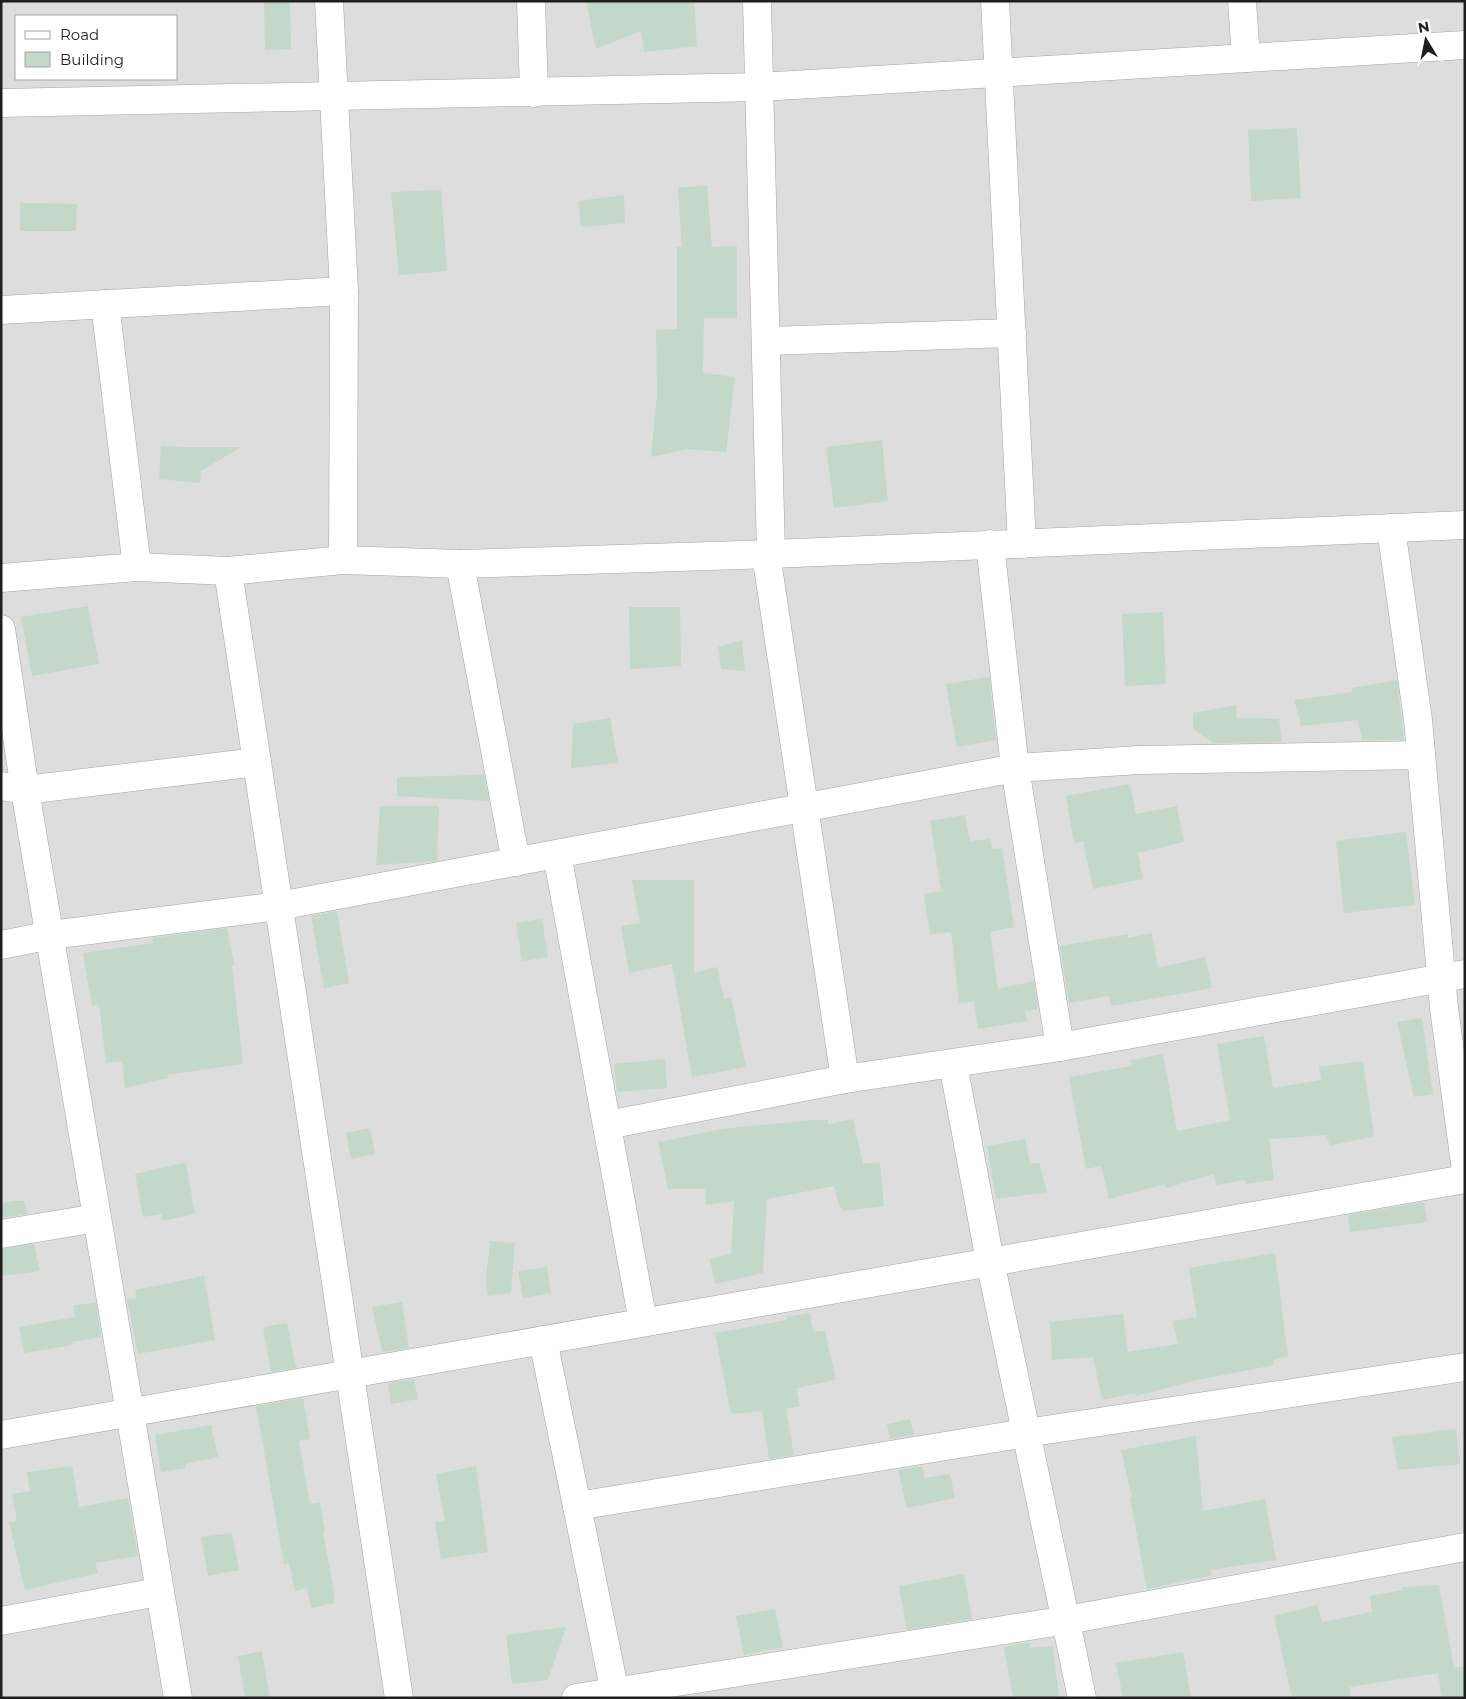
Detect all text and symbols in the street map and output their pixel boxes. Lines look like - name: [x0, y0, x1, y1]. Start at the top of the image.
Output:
- legend: [15, 15, 178, 80]
- north arrow: [1401, 15, 1451, 65]
- text: N: [1417, 17, 1431, 37]
- text: Road: [60, 25, 99, 44]
- text: Building: [60, 50, 124, 69]

